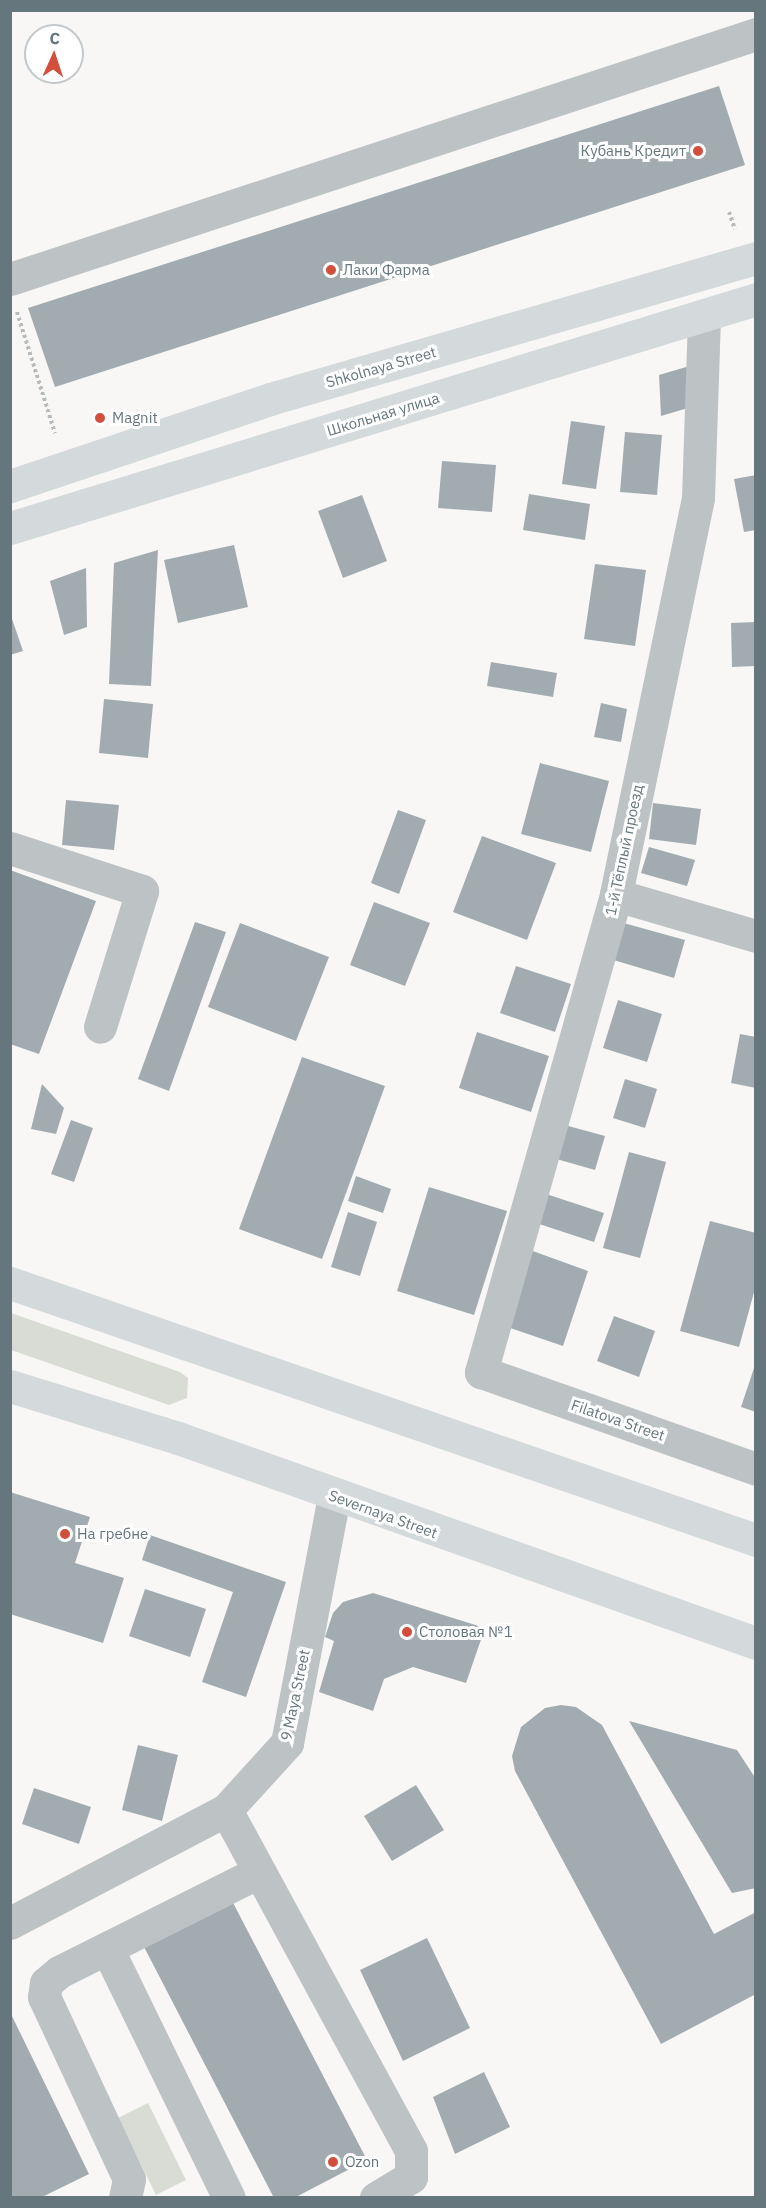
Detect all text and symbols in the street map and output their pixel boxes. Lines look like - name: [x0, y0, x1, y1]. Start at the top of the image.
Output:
- north arrow: [24, 24, 84, 84]
- text: С: [49, 28, 61, 48]
- place label: Кубань Кредит: [581, 142, 686, 160]
- marker: Кубань Кредит: [691, 144, 705, 158]
- place label: Лаки Фарма: [343, 261, 430, 279]
- marker: Лаки Фарма: [324, 263, 338, 277]
- street label: Shkolnaya Street: [324, 343, 438, 391]
- street label: Школьная улица: [324, 388, 442, 440]
- place label: Magnit: [112, 409, 158, 427]
- marker: Magnit: [93, 411, 107, 425]
- street label: 1-й Тёплый проезд: [601, 783, 647, 917]
- street label: Filatova Street: [569, 1396, 667, 1444]
- street label: Severnaya Street: [326, 1486, 440, 1542]
- place label: На гребне: [77, 1525, 148, 1543]
- marker: На гребне: [58, 1527, 72, 1541]
- place label: Столовая №1: [419, 1623, 513, 1641]
- marker: Столовая №1: [400, 1625, 414, 1639]
- street label: 9 Maya Street: [277, 1648, 313, 1742]
- place label: Ozon: [345, 2153, 379, 2171]
- marker: Ozon: [326, 2155, 340, 2169]

